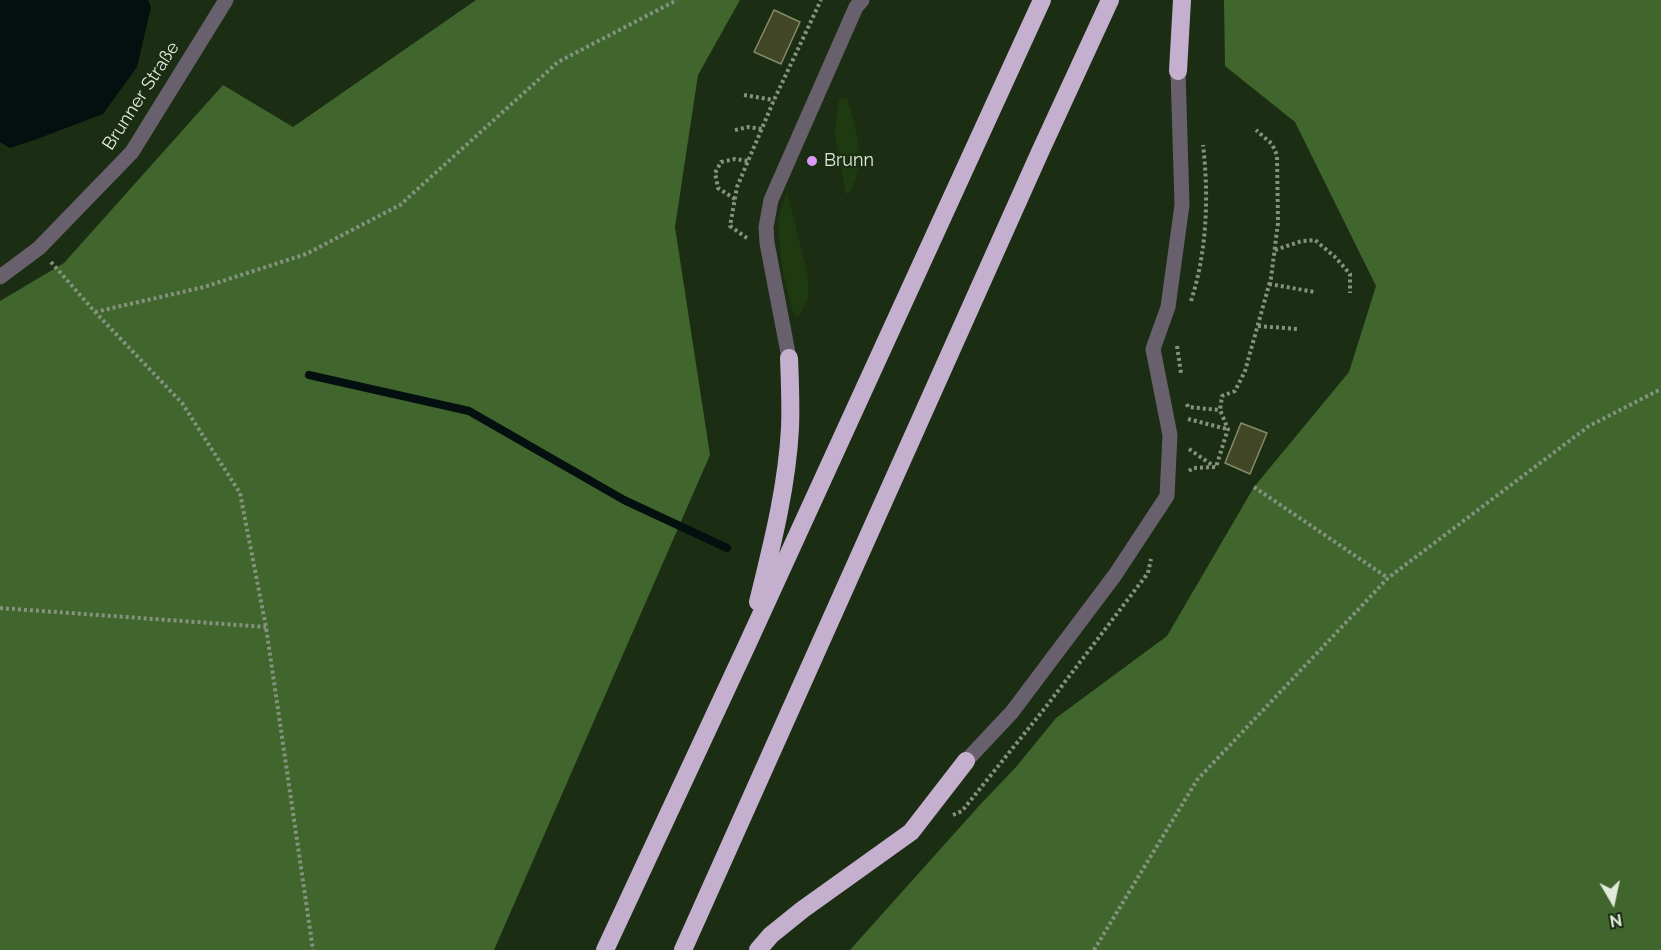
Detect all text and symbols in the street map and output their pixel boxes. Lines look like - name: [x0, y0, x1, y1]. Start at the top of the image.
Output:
- street label: Brunner Straße: [98, 38, 184, 154]
- place label: Brunn: [824, 150, 874, 172]
- marker: Brunn: [805, 154, 819, 168]
- north arrow: [1583, 872, 1643, 932]
- text: N: [1608, 910, 1623, 931]

